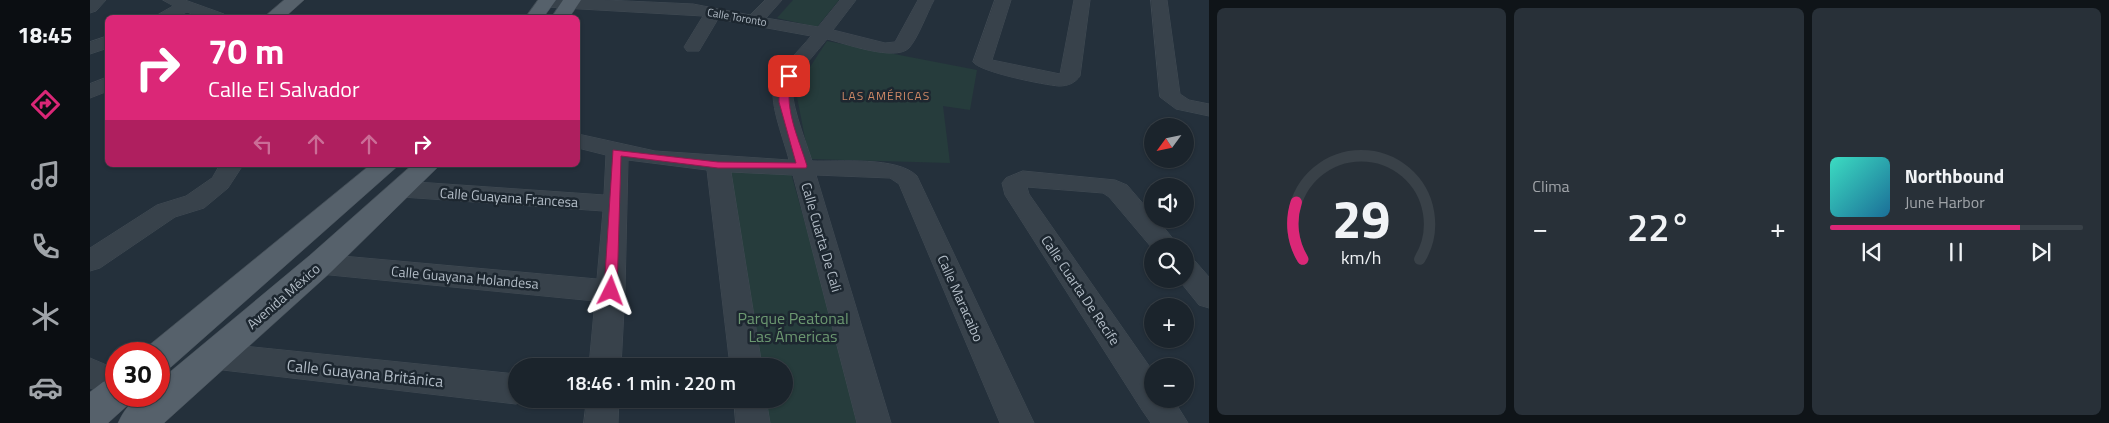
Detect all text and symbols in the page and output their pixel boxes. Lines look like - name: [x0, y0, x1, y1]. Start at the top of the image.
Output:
- street label: Calle Toronto: [706, 4, 768, 30]
- text: 18:45: [18, 18, 72, 52]
- text: 70 m: [208, 24, 284, 78]
- icon: right: [125, 35, 190, 100]
- pin: [768, 55, 810, 97]
- icon: arrive: [775, 62, 803, 90]
- text: Calle El Salvador: [208, 72, 360, 106]
- district label: LAS AMÉRICAS: [842, 86, 930, 105]
- icon: directions: [28, 87, 63, 122]
- north arrow: [1144, 118, 1194, 168]
- map controls: [1144, 118, 1194, 408]
- icon: left: [249, 130, 277, 158]
- icon: ahead: [302, 130, 330, 158]
- icon: ahead: [355, 130, 383, 158]
- icon: right: [408, 130, 436, 158]
- icon: music: [28, 158, 63, 193]
- text: Northbound: [1905, 161, 2004, 190]
- text: Clima: [1532, 174, 1570, 198]
- button: sound: [1144, 178, 1194, 228]
- text: 29: [1333, 179, 1391, 258]
- street label: Calle Cuarta De Cali: [796, 180, 848, 294]
- street label: Calle Guayana Francesa: [439, 182, 579, 212]
- text: June Harbor: [1905, 190, 1985, 214]
- text: 22°: [1627, 198, 1691, 256]
- text: −: [1532, 206, 1548, 249]
- text: +: [1770, 206, 1786, 249]
- icon: phone: [28, 229, 63, 264]
- street label: Calle Cuarta De Recife: [1036, 231, 1126, 349]
- button: search: [1144, 238, 1194, 288]
- icon: previous: [1858, 238, 1886, 266]
- icon: pause: [1942, 238, 1970, 266]
- icon: next: [2027, 238, 2055, 266]
- text: km/h: [1341, 244, 1382, 271]
- street label: Calle Maracaibo: [933, 251, 989, 345]
- street label: Avenida México: [242, 258, 324, 334]
- street label: Calle Guayana Holandesa: [390, 260, 540, 294]
- position arrow: [584, 264, 636, 316]
- button: +: [1144, 298, 1194, 348]
- icon: climate: [28, 299, 63, 334]
- park label: Parque Peatonal Las Ámericas: [737, 306, 849, 348]
- speed limit sign: 30: [105, 342, 170, 407]
- street label: Calle Guayana Británica: [285, 353, 445, 393]
- button: −: [1144, 358, 1194, 408]
- text: 18:46 · 1 min · 220 m: [565, 368, 736, 397]
- icon: car: [28, 370, 63, 405]

